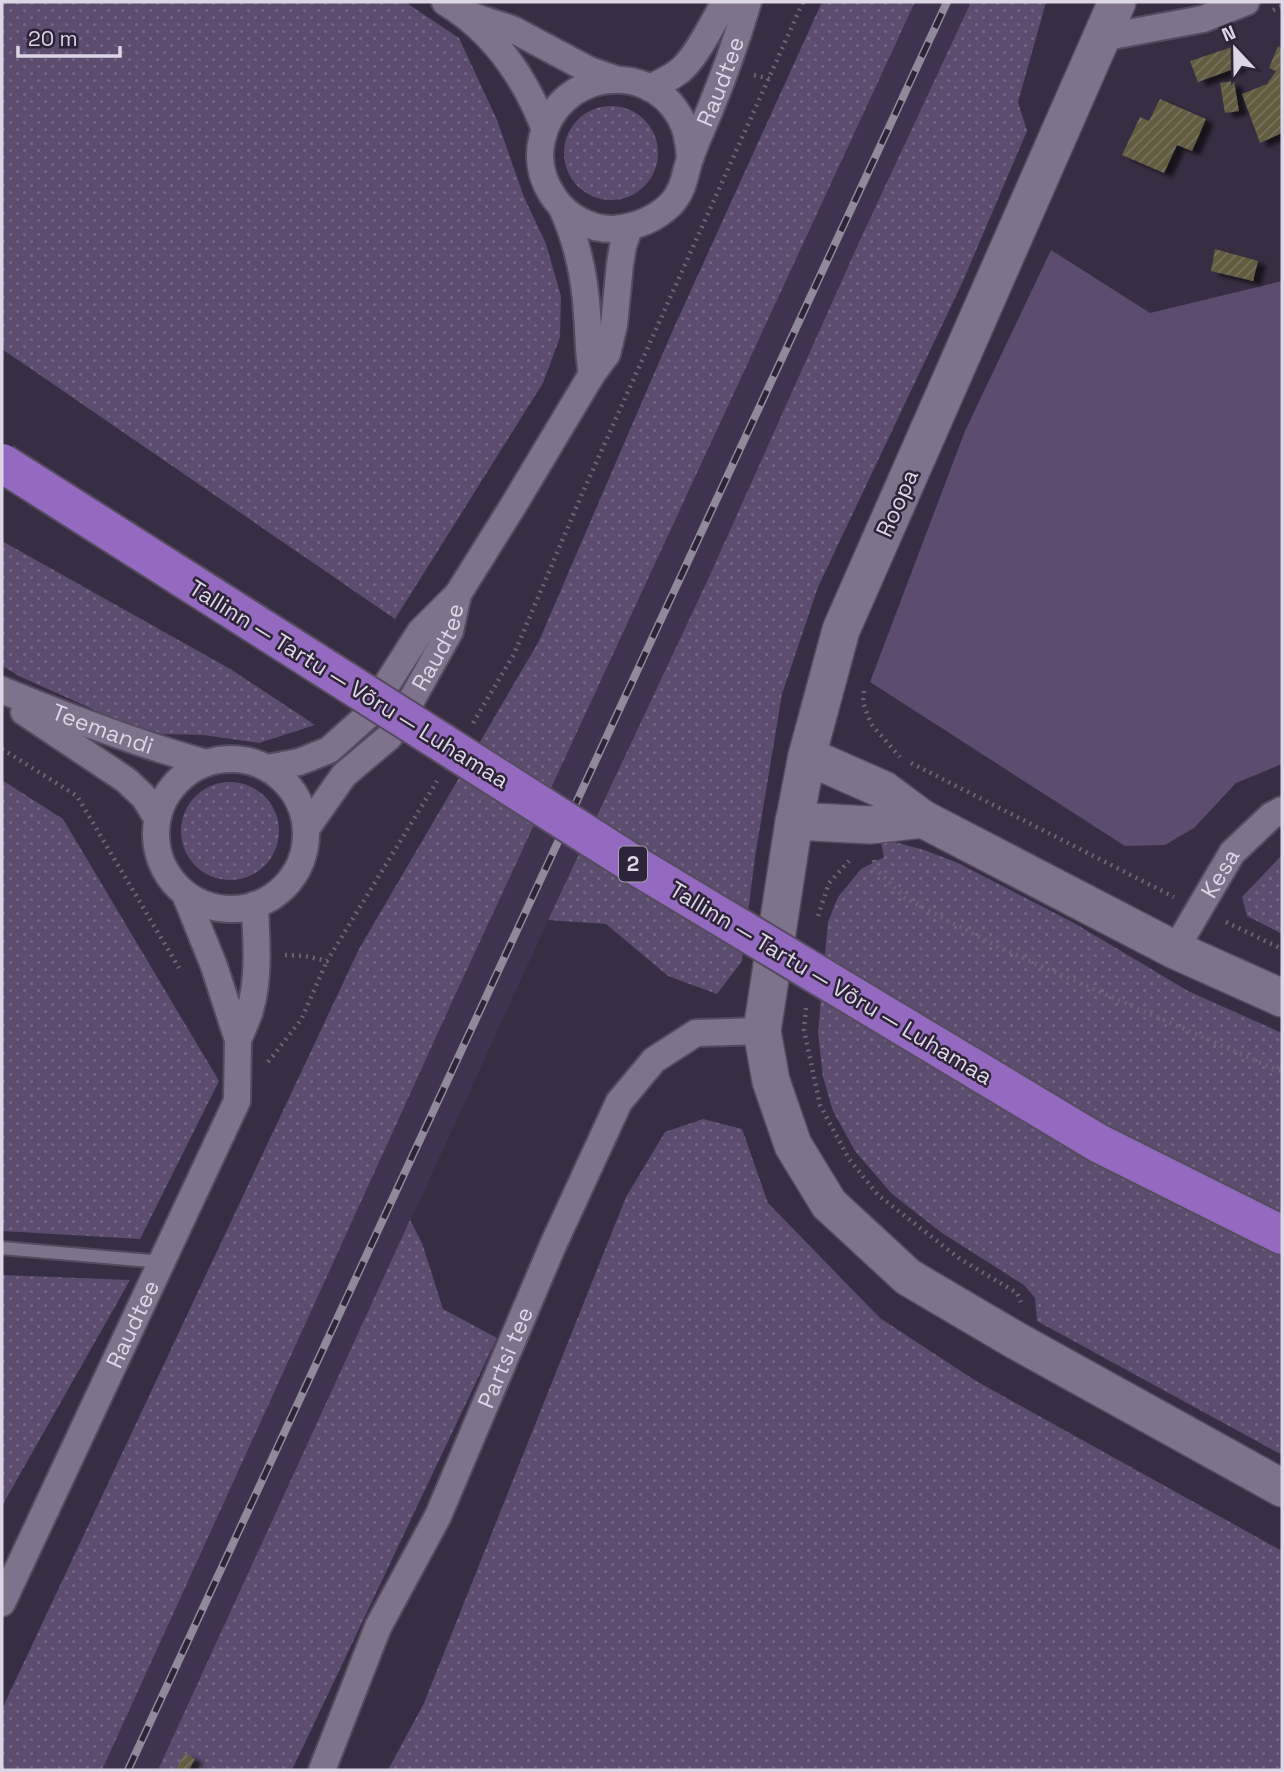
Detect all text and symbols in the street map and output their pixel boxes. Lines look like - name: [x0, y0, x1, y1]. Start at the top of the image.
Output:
- scale bar: [18, 14, 119, 58]
- north arrow: [1200, 14, 1270, 84]
- text: N: [1218, 20, 1239, 48]
- text: 20 m: [28, 25, 78, 52]
- street label: Raudtee: [690, 33, 751, 131]
- street label: Roopa: [869, 464, 925, 542]
- street label: Tallinn — Tartu — Võru — Luhamaa: [183, 573, 515, 795]
- street label: Raudtee: [405, 601, 470, 696]
- street label: Teemandi: [48, 697, 157, 761]
- street label: Kesa: [1194, 843, 1246, 903]
- road number: 2: [619, 846, 647, 882]
- street label: Tallinn — Tartu — Võru — Luhamaa: [664, 874, 998, 1092]
- street label: Raudtee: [99, 1275, 166, 1373]
- street label: Partsi tee: [471, 1302, 540, 1413]

